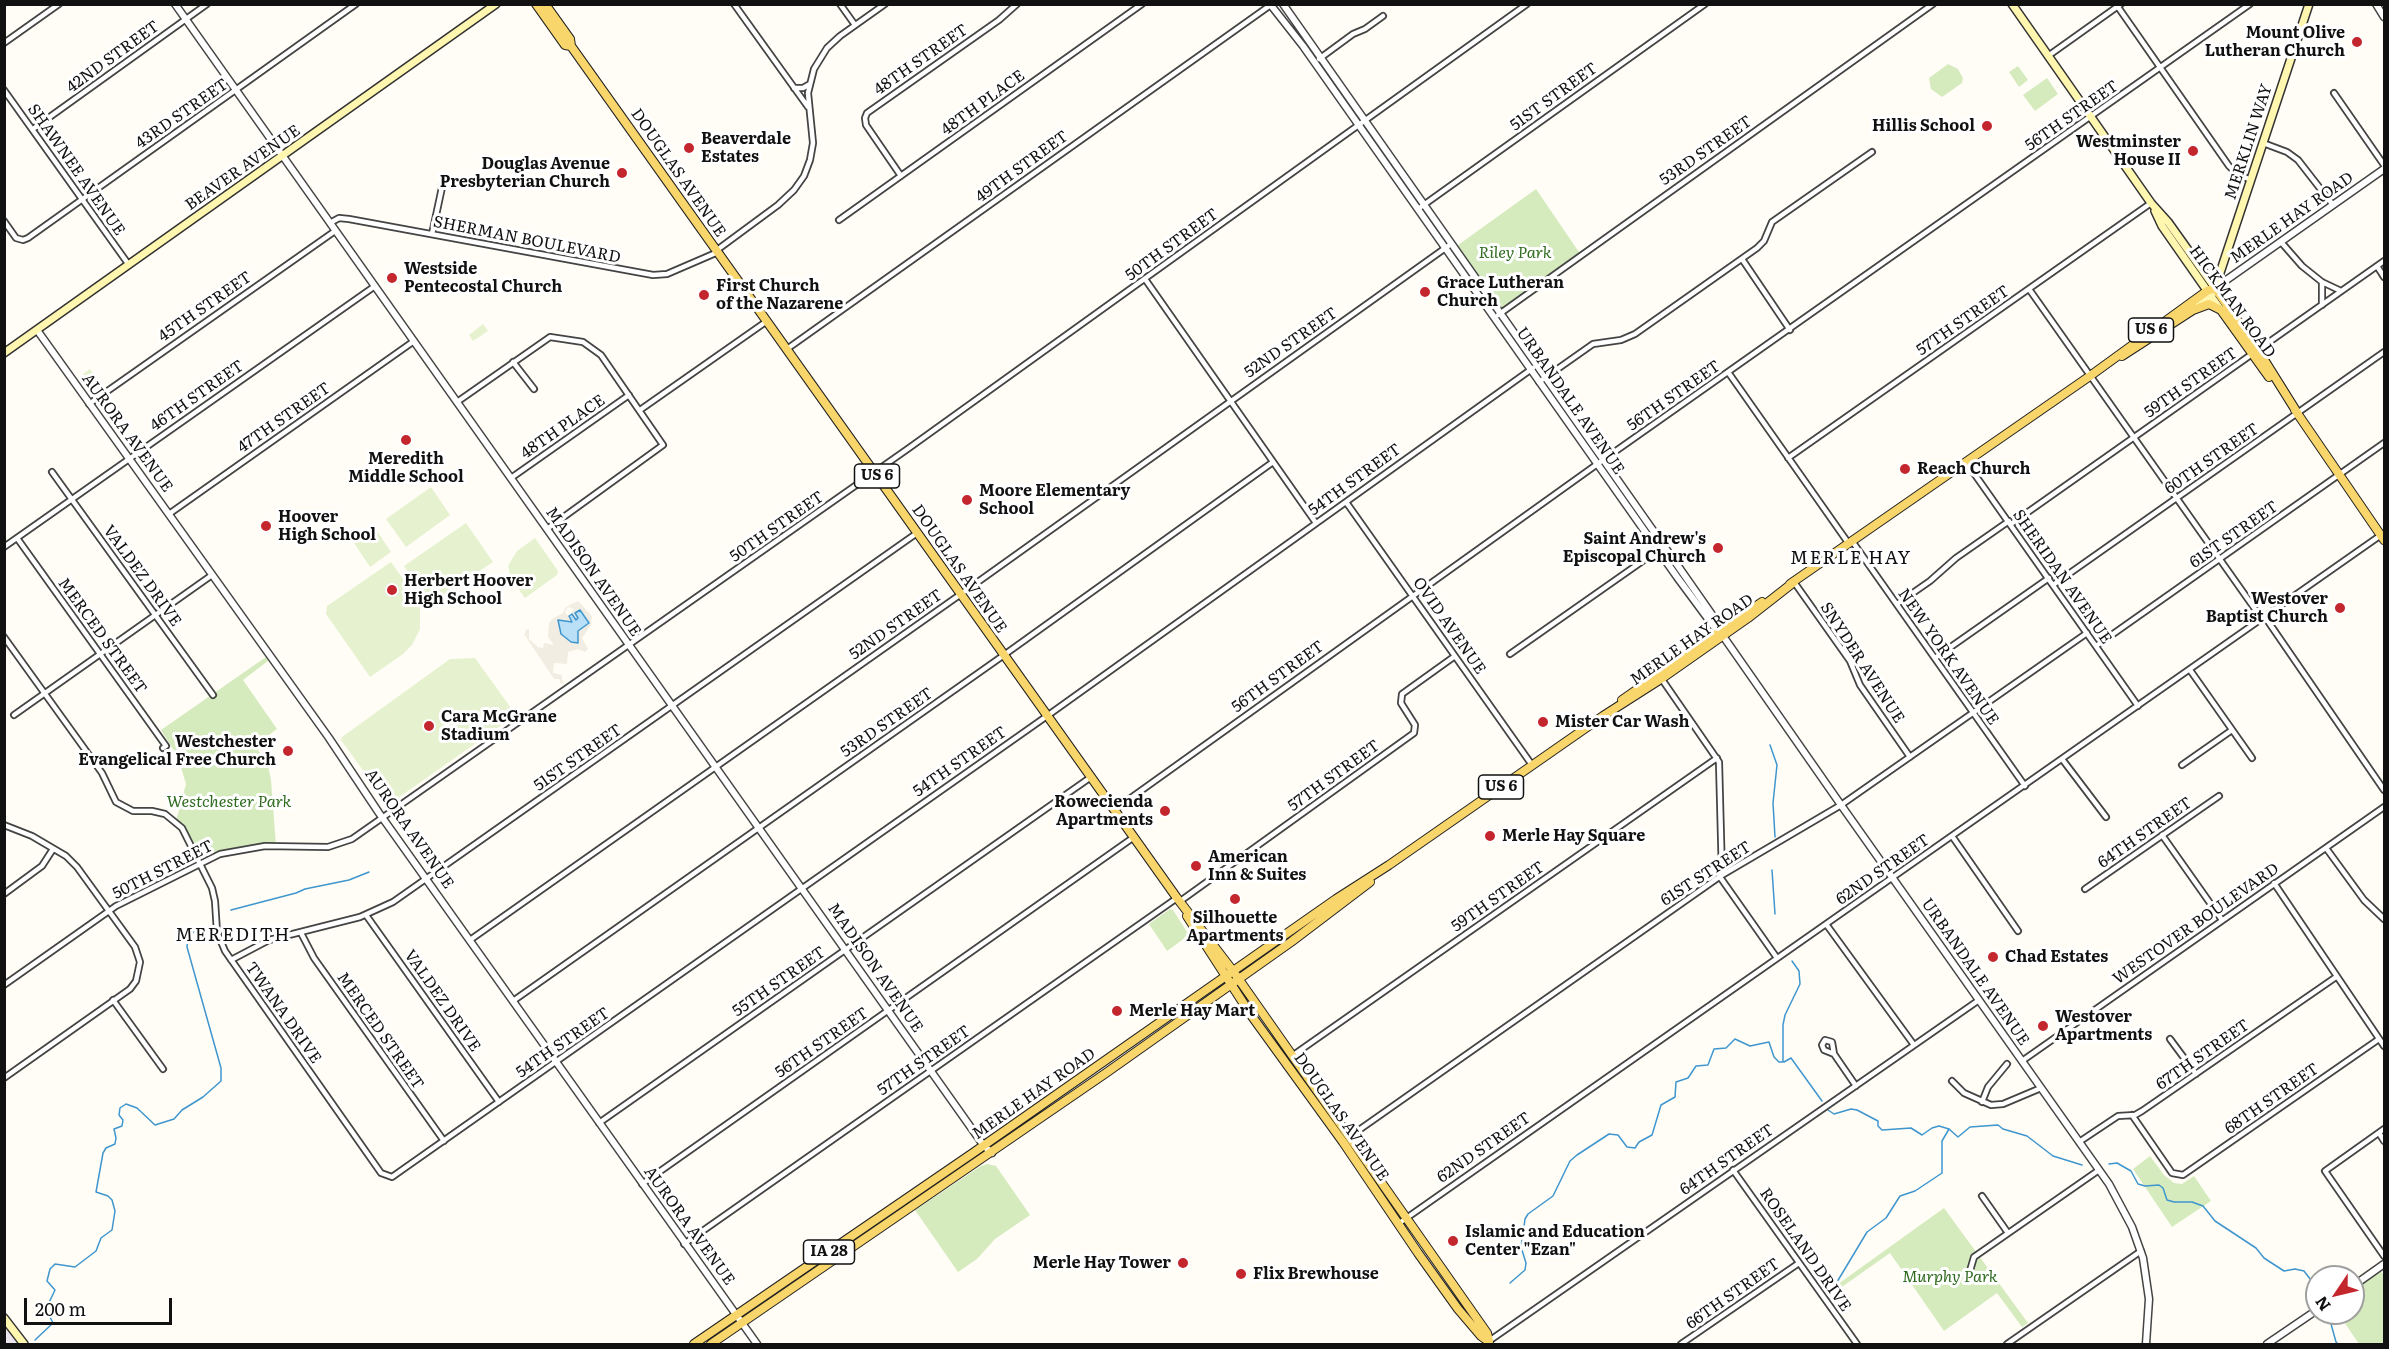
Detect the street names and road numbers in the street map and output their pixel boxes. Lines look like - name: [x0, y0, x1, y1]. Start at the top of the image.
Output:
- street label: 42ND STREET: [63, 17, 163, 97]
- street label: 48TH STREET: [870, 20, 972, 100]
- street label: 51ST STREET: [1507, 59, 1601, 135]
- street label: 48TH PLACE: [937, 66, 1029, 140]
- street label: 43RD STREET: [132, 75, 232, 153]
- street label: 56TH STREET: [2022, 77, 2122, 155]
- street label: MERKLIN WAY: [2221, 82, 2277, 202]
- street label: SHAWNEE AVENUE: [23, 100, 129, 240]
- street label: DOUGLAS AVENUE: [626, 105, 730, 241]
- street label: 53RD STREET: [1656, 112, 1756, 190]
- street label: BEAVER AVENUE: [182, 121, 304, 215]
- street label: 49TH STREET: [972, 127, 1072, 207]
- street label: MERLE HAY ROAD: [2227, 168, 2357, 268]
- street label: 50TH STREET: [1122, 205, 1222, 285]
- street label: SHERMAN BOULEVARD: [432, 212, 622, 268]
- street label: HICKMAN ROAD: [2185, 242, 2279, 362]
- street label: 45TH STREET: [155, 268, 255, 346]
- street label: 57TH STREET: [1913, 282, 2013, 360]
- street label: 52ND STREET: [1241, 304, 1341, 382]
- road number: US 6: [2128, 318, 2174, 342]
- street label: URBANDALE AVENUE: [1512, 324, 1628, 478]
- street label: 59TH STREET: [2141, 344, 2241, 422]
- street label: 46TH STREET: [146, 357, 248, 435]
- street label: 56TH STREET: [1624, 357, 1724, 435]
- street label: AURORA AVENUE: [78, 370, 176, 496]
- street label: 47TH STREET: [234, 379, 334, 457]
- street label: 48TH PLACE: [517, 391, 609, 463]
- street label: 60TH STREET: [2161, 419, 2263, 499]
- street label: 54TH STREET: [1305, 440, 1405, 520]
- road number: US 6: [854, 464, 900, 488]
- street label: 50TH STREET: [726, 488, 828, 566]
- street label: 61ST STREET: [2186, 497, 2282, 573]
- street label: DOUGLAS AVENUE: [907, 501, 1011, 637]
- street label: MADISON AVENUE: [541, 504, 645, 640]
- street label: SHERIDAN AVENUE: [2008, 506, 2116, 648]
- street label: VALDEZ DRIVE: [99, 522, 185, 630]
- street label: MERCED STREET: [54, 574, 150, 698]
- street label: OVID AVENUE: [1408, 574, 1490, 678]
- street label: NEW YORK AVENUE: [1894, 585, 2002, 729]
- street label: 52ND STREET: [846, 586, 946, 664]
- street label: MERLE HAY ROAD: [1627, 590, 1757, 690]
- street label: SNYDER AVENUE: [1816, 599, 1908, 727]
- street label: 56TH STREET: [1228, 637, 1328, 717]
- street label: 53RD STREET: [837, 684, 937, 762]
- street label: 51ST STREET: [530, 721, 626, 795]
- street label: 54TH STREET: [910, 723, 1010, 801]
- street label: 57TH STREET: [1284, 736, 1384, 816]
- street label: AURORA AVENUE: [360, 765, 458, 893]
- road number: US 6: [1478, 775, 1524, 799]
- street label: 64TH STREET: [2094, 794, 2196, 872]
- street label: 62ND STREET: [1832, 831, 1934, 909]
- street label: 50TH STREET: [110, 836, 216, 904]
- street label: 61ST STREET: [1657, 838, 1755, 910]
- street label: 59TH STREET: [1448, 858, 1548, 936]
- street label: WESTOVER BOULEVARD: [2109, 859, 2283, 989]
- street label: URBANDALE AVENUE: [1917, 895, 2033, 1049]
- street label: MADISON AVENUE: [823, 900, 927, 1036]
- street label: 55TH STREET: [729, 943, 829, 1021]
- street label: VALDEZ DRIVE: [400, 946, 484, 1056]
- street label: TWANA DRIVE: [241, 959, 325, 1067]
- street label: MERCED STREET: [332, 969, 428, 1093]
- street label: 54TH STREET: [513, 1004, 613, 1082]
- street label: 56TH STREET: [772, 1004, 872, 1082]
- street label: 67TH STREET: [2153, 1016, 2253, 1094]
- street label: 57TH STREET: [874, 1022, 974, 1100]
- street label: MERLE HAY ROAD: [969, 1044, 1099, 1144]
- street label: DOUGLAS AVENUE: [1289, 1049, 1393, 1185]
- street label: 68TH STREET: [2221, 1060, 2323, 1138]
- street label: 62ND STREET: [1433, 1109, 1535, 1187]
- street label: 64TH STREET: [1676, 1121, 1778, 1199]
- street label: AURORA AVENUE: [640, 1163, 738, 1289]
- street label: ROSELAND DRIVE: [1755, 1185, 1855, 1315]
- road number: IA 28: [804, 1240, 854, 1264]
- street label: 66TH STREET: [1682, 1255, 1784, 1333]

